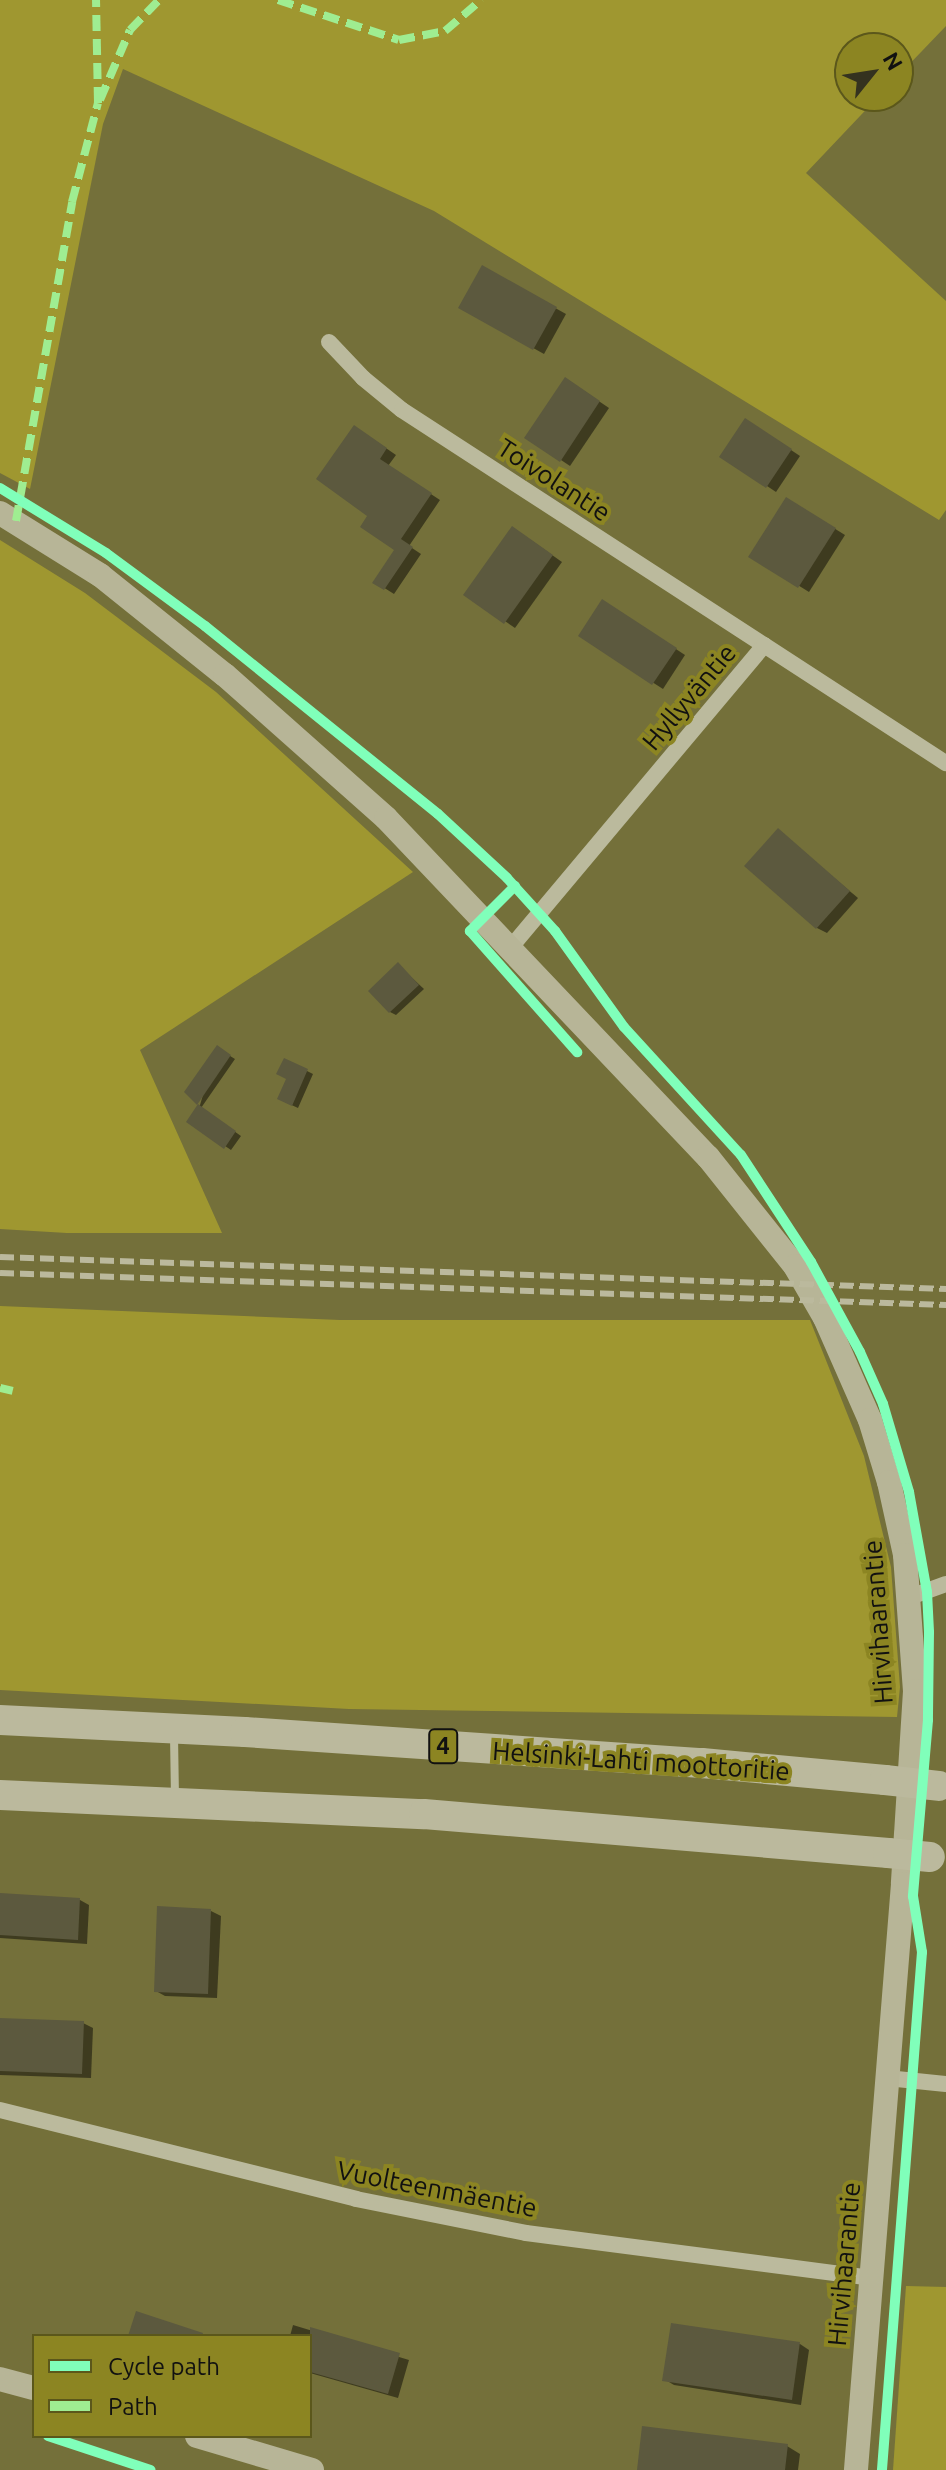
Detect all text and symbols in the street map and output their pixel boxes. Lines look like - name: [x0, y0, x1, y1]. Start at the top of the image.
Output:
- north arrow: [834, 32, 914, 112]
- text: N: [879, 47, 908, 74]
- street label: Toivolantie: [492, 432, 616, 528]
- street label: Hyllyväntie: [636, 638, 742, 756]
- street label: Hirvihaarantie: [857, 1539, 899, 1705]
- road number: 4: [427, 1726, 459, 1766]
- street label: Helsinki-Lahti moottoritie: [491, 1735, 791, 1787]
- street label: Vuolteenmäentie: [335, 2154, 539, 2224]
- street label: Hirvihaarantie: [821, 2181, 867, 2347]
- legend: [32, 2334, 312, 2438]
- text: Cycle path: [108, 2353, 220, 2380]
- text: Path: [108, 2393, 158, 2420]

